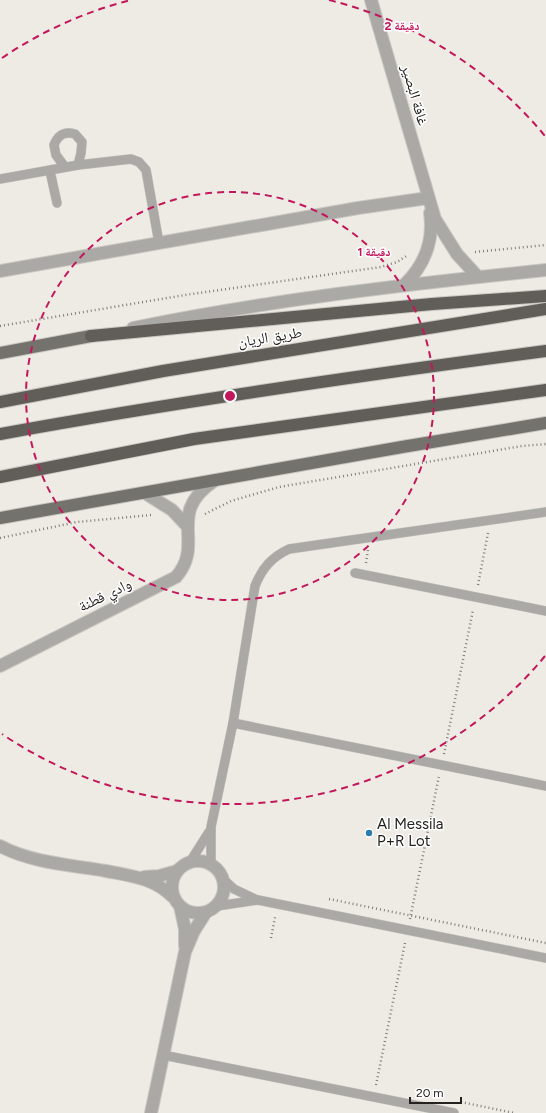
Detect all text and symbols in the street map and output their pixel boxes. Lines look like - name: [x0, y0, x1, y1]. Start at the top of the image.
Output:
- text: 2 دقيقة: [384, 19, 420, 33]
- street label: غافة البصير: [397, 62, 432, 128]
- text: 1 دقيقة: [357, 245, 391, 259]
- street label: طريق الريان: [236, 323, 304, 352]
- centre of rings: [223, 389, 237, 403]
- street label: وادي قطنة: [76, 574, 136, 618]
- place label: Al Messila P+R Lot: [377, 815, 443, 850]
- marker: Al Messila P+R Lot: [364, 828, 374, 838]
- scale bar: [410, 1079, 461, 1105]
- text: 20 m: [416, 1086, 444, 1100]

